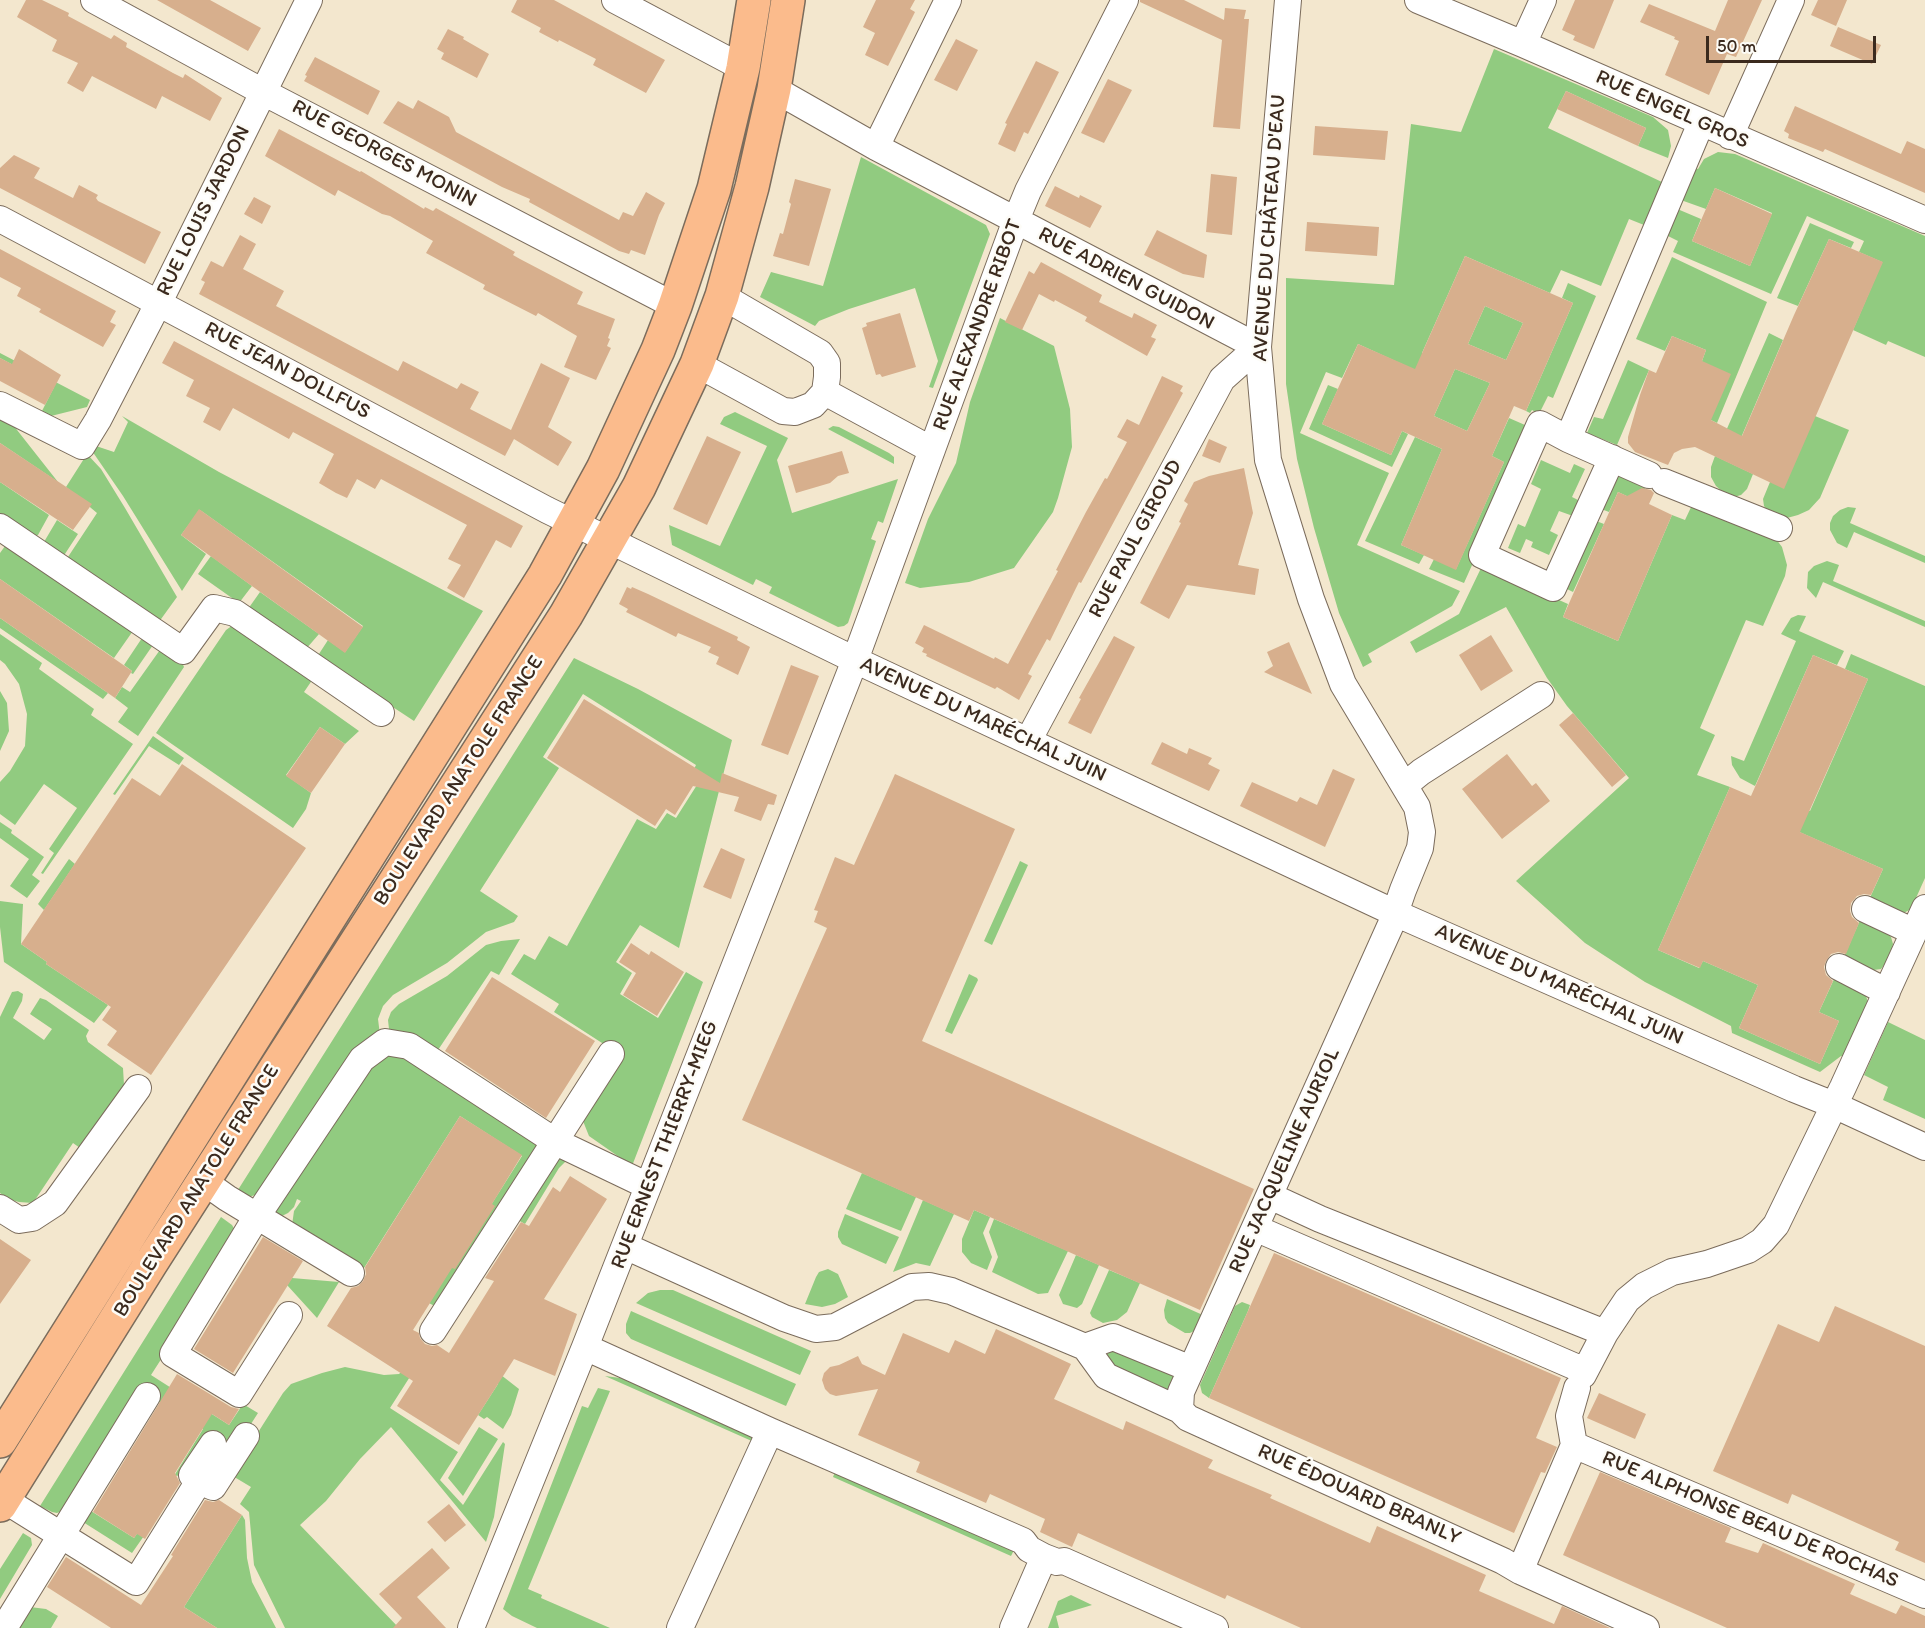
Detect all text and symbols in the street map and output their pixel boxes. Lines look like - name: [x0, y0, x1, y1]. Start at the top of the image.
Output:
- scale bar: [1709, 24, 1878, 62]
- text: 50 m: [1717, 35, 1757, 57]
- street label: RUE ENGEL GROS: [1592, 65, 1752, 155]
- street label: AVENUE DU CHÂTEAU D'EAU: [1248, 94, 1292, 362]
- street label: RUE GEORGES MONIN: [287, 95, 481, 213]
- street label: RUE LOUIS JARDON: [152, 122, 256, 300]
- street label: RUE ALEXANDRE RIBOT: [928, 216, 1028, 434]
- street label: RUE ADRIEN GUIDON: [1034, 222, 1218, 336]
- street label: RUE JEAN DOLLFUS: [200, 317, 374, 425]
- street label: RUE PAUL GIROUD: [1084, 456, 1188, 622]
- street label: BOULEVARD ANATOLE FRANCE: [369, 651, 549, 911]
- street label: AVENUE DU MARÉCHAL JUIN: [856, 652, 1110, 788]
- street label: AVENUE DU MARÉCHAL JUIN: [1431, 919, 1687, 1051]
- street label: RUE ERNEST THIERRY-MIEG: [606, 1017, 724, 1273]
- street label: RUE JACQUELINE AURIOL: [1224, 1045, 1346, 1277]
- street label: BOULEVARD ANATOLE FRANCE: [109, 1060, 285, 1322]
- street label: RUE ÉDOUARD BRANLY: [1254, 1439, 1464, 1551]
- street label: RUE ALPHONSE BEAU DE ROCHAS: [1598, 1446, 1902, 1594]

